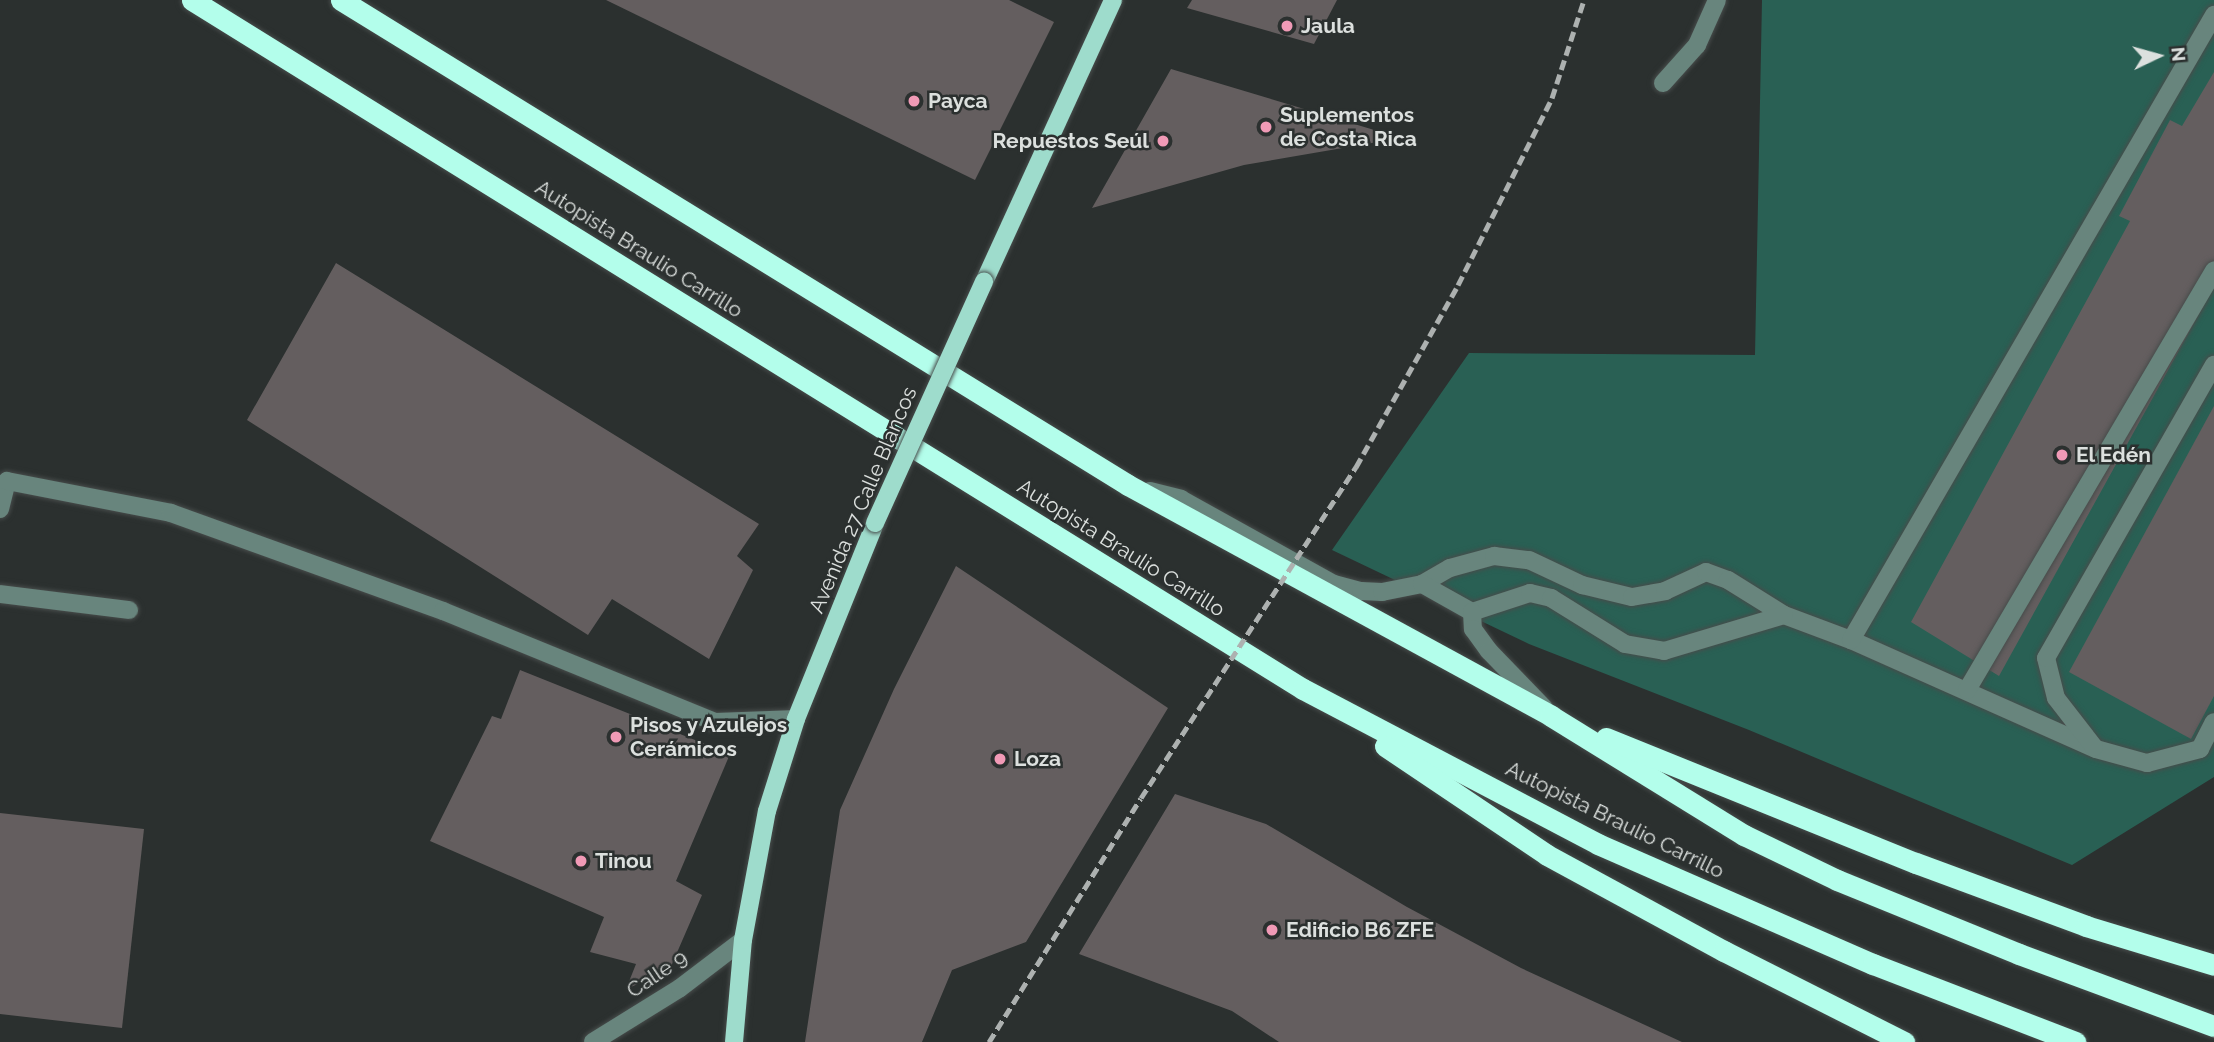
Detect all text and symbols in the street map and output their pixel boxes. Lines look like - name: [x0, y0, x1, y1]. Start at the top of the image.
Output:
- place label: Jaula: [1301, 13, 1355, 39]
- marker: Jaula: [1279, 18, 1295, 34]
- north arrow: [2123, 21, 2193, 91]
- text: N: [2167, 46, 2191, 62]
- place label: Payca: [928, 88, 988, 114]
- marker: Payca: [906, 93, 922, 109]
- place label: Suplementos de Costa Rica: [1280, 102, 1417, 152]
- marker: Suplementos de Costa Rica: [1258, 119, 1274, 135]
- place label: Repuestos Seúl: [992, 128, 1149, 154]
- marker: Repuestos Seúl: [1155, 133, 1171, 149]
- street label: Autopista Braulio Carrillo: [531, 175, 747, 323]
- street label: Avenida 27 Calle Blancos: [804, 383, 922, 617]
- place label: El Edén: [2076, 442, 2152, 468]
- marker: El Edén: [2054, 447, 2070, 463]
- street label: Autopista Braulio Carrillo: [1013, 474, 1229, 622]
- place label: Pisos y Azulejos Cerámicos: [630, 712, 789, 762]
- marker: Pisos y Azulejos Cerámicos: [608, 729, 624, 745]
- place label: Loza: [1014, 746, 1061, 772]
- marker: Loza: [992, 751, 1008, 767]
- street label: Autopista Braulio Carrillo: [1502, 756, 1728, 884]
- place label: Tinou: [595, 848, 652, 874]
- marker: Tinou: [573, 853, 589, 869]
- place label: Edificio B6 ZFE: [1286, 917, 1434, 943]
- marker: Edificio B6 ZFE: [1264, 922, 1280, 938]
- street label: Calle 9: [622, 945, 692, 1003]

